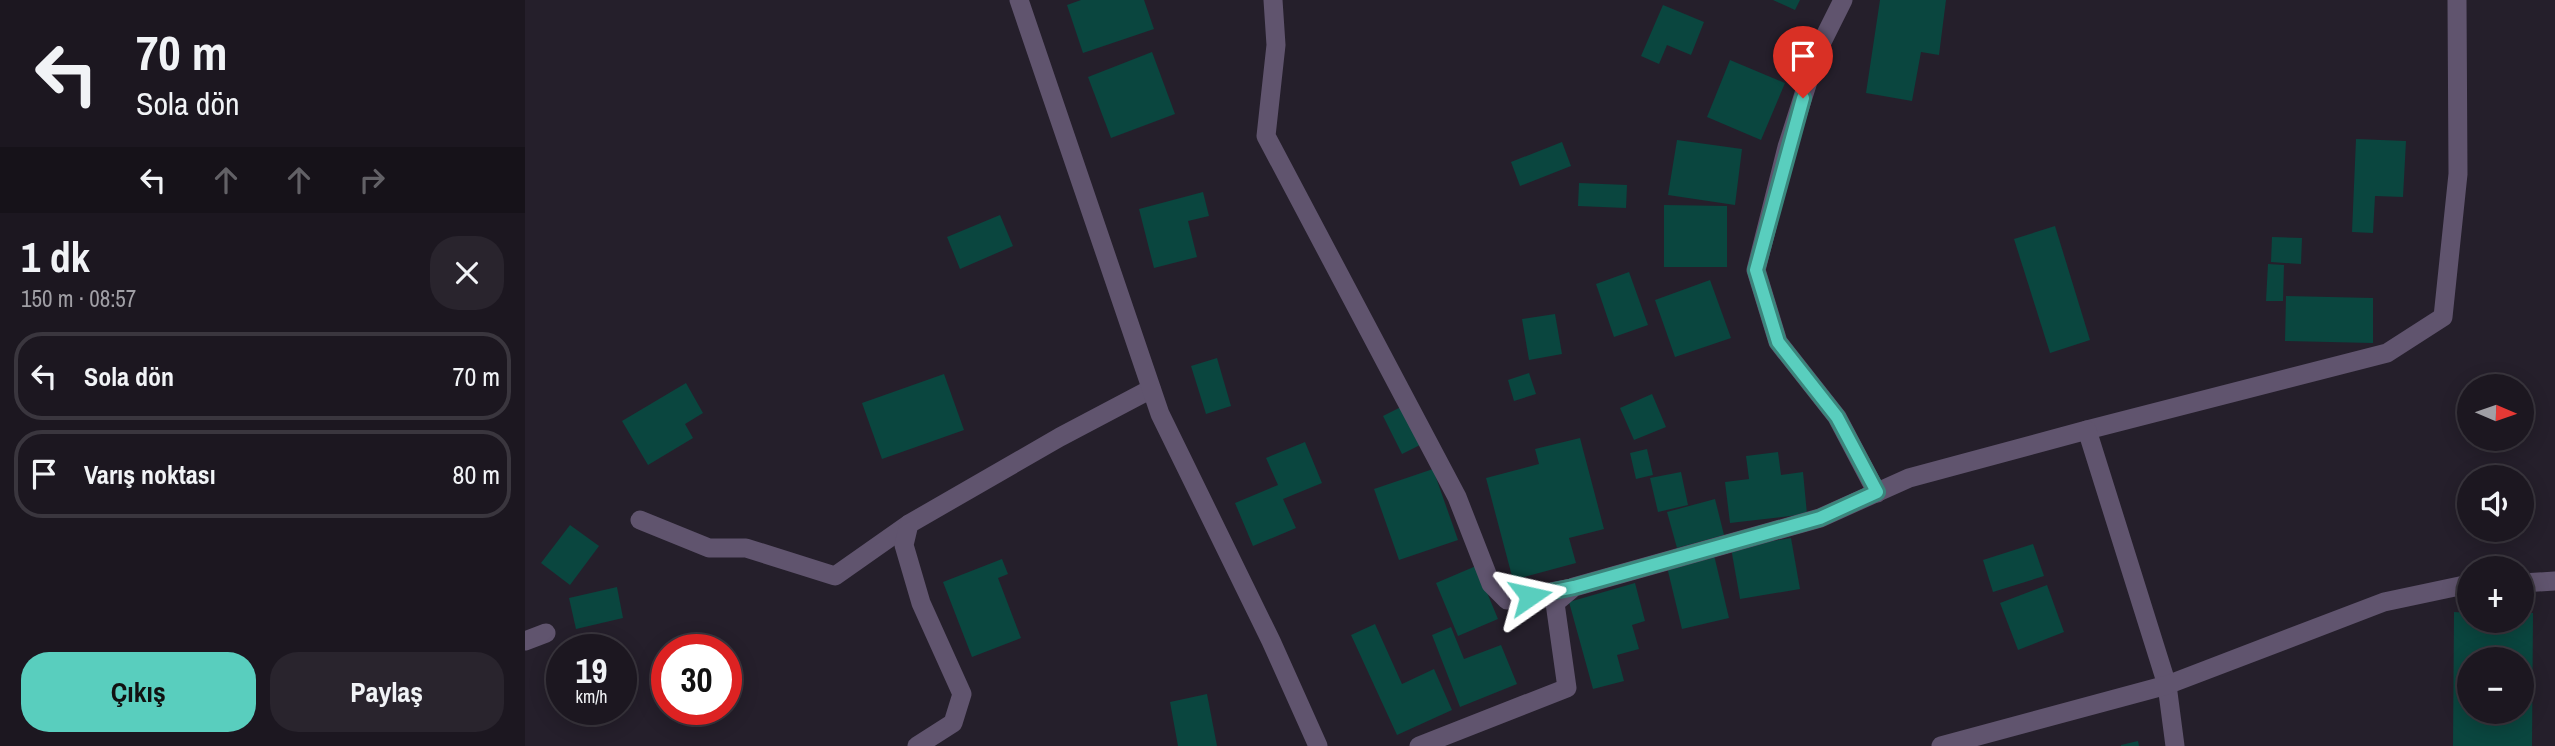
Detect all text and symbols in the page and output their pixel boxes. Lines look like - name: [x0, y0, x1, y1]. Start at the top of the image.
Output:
- text: 70 m: [136, 19, 228, 85]
- pin: [1773, 26, 1833, 98]
- icon: left: [21, 28, 112, 119]
- icon: arrive: [1784, 37, 1822, 75]
- text: Sola dön: [136, 82, 240, 125]
- icon: left: [134, 161, 172, 199]
- icon: ahead: [207, 161, 245, 199]
- icon: ahead: [280, 161, 318, 199]
- icon: right: [353, 161, 391, 199]
- text: 1 dk: [21, 229, 90, 285]
- button: close: [430, 236, 504, 310]
- text: 150 m · 08:57: [21, 283, 136, 314]
- icon: left: [25, 357, 63, 395]
- text: Sola dön: [84, 359, 174, 394]
- text: 70 m: [453, 359, 500, 394]
- north arrow: [2457, 374, 2534, 452]
- map controls: [2457, 374, 2534, 724]
- icon: arrive: [25, 455, 63, 493]
- text: Varış noktası: [84, 457, 216, 492]
- text: 80 m: [453, 457, 500, 492]
- button: sound: [2457, 465, 2534, 542]
- button: +: [2457, 556, 2534, 633]
- position arrow: [1493, 559, 1567, 633]
- speed limit sign: 30: [651, 634, 742, 725]
- text: 19: [576, 647, 607, 694]
- button: −: [2457, 647, 2534, 724]
- button: Çıkış: [21, 652, 256, 732]
- button: Paylaş: [270, 652, 504, 732]
- text: km/h: [576, 684, 608, 709]

